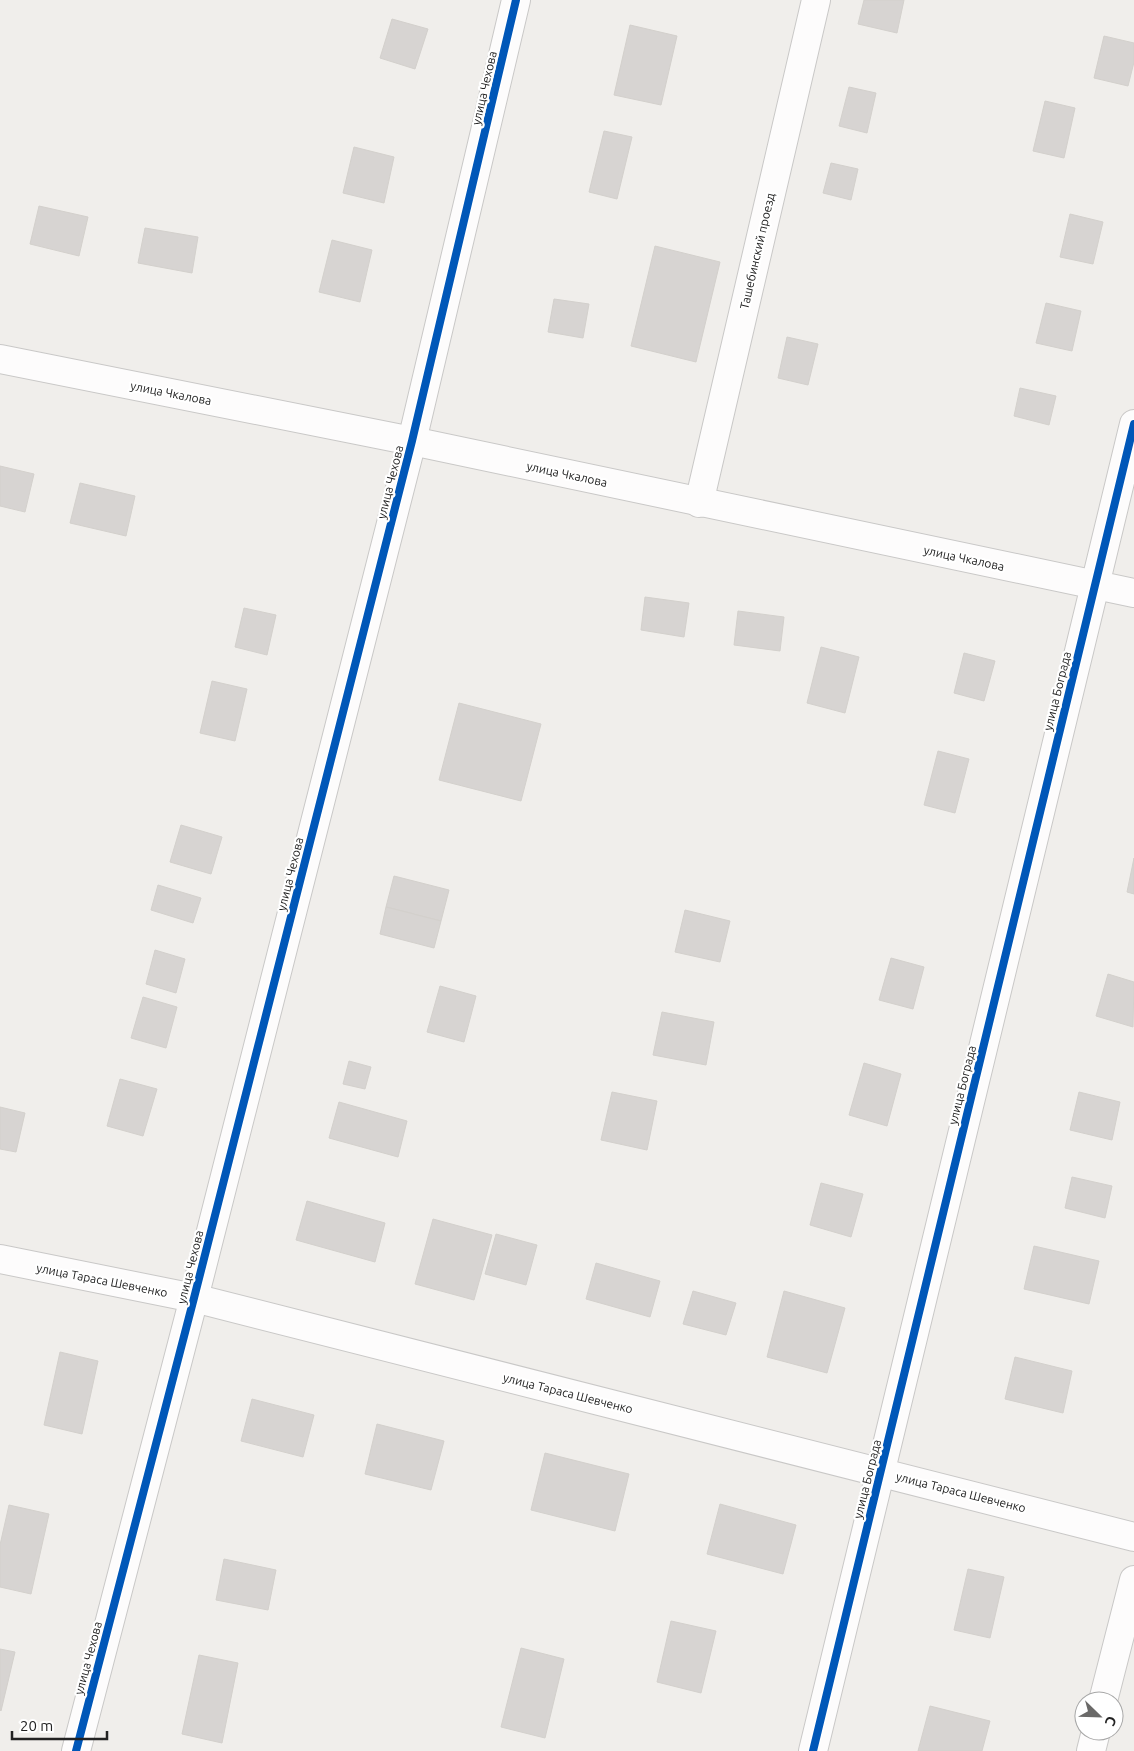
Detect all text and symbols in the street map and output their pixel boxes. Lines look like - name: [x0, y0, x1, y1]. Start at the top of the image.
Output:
- street label: улица Чехова: [469, 50, 499, 126]
- street label: Ташебинский проезд: [737, 192, 777, 310]
- street label: улица Чкалова: [129, 379, 213, 407]
- street label: улица Чехова: [375, 444, 405, 520]
- street label: улица Чкалова: [525, 459, 609, 489]
- street label: улица Чкалова: [922, 543, 1006, 573]
- street label: улица Бограда: [1041, 650, 1073, 732]
- street label: улица Чехова: [275, 836, 305, 912]
- street label: улица Бограда: [946, 1044, 978, 1126]
- street label: улица Чехова: [175, 1229, 205, 1305]
- street label: улица Тараса Шевченко: [35, 1261, 169, 1299]
- street label: улица Тараса Шевченко: [502, 1371, 634, 1415]
- street label: улица Бограда: [851, 1438, 883, 1520]
- street label: улица Тараса Шевченко: [895, 1470, 1027, 1514]
- street label: улица Чехова: [72, 1620, 104, 1696]
- north arrow: [1074, 1691, 1124, 1741]
- scale bar: [12, 1708, 108, 1740]
- text: С: [1102, 1714, 1120, 1728]
- text: 20 m: [20, 1717, 53, 1734]

